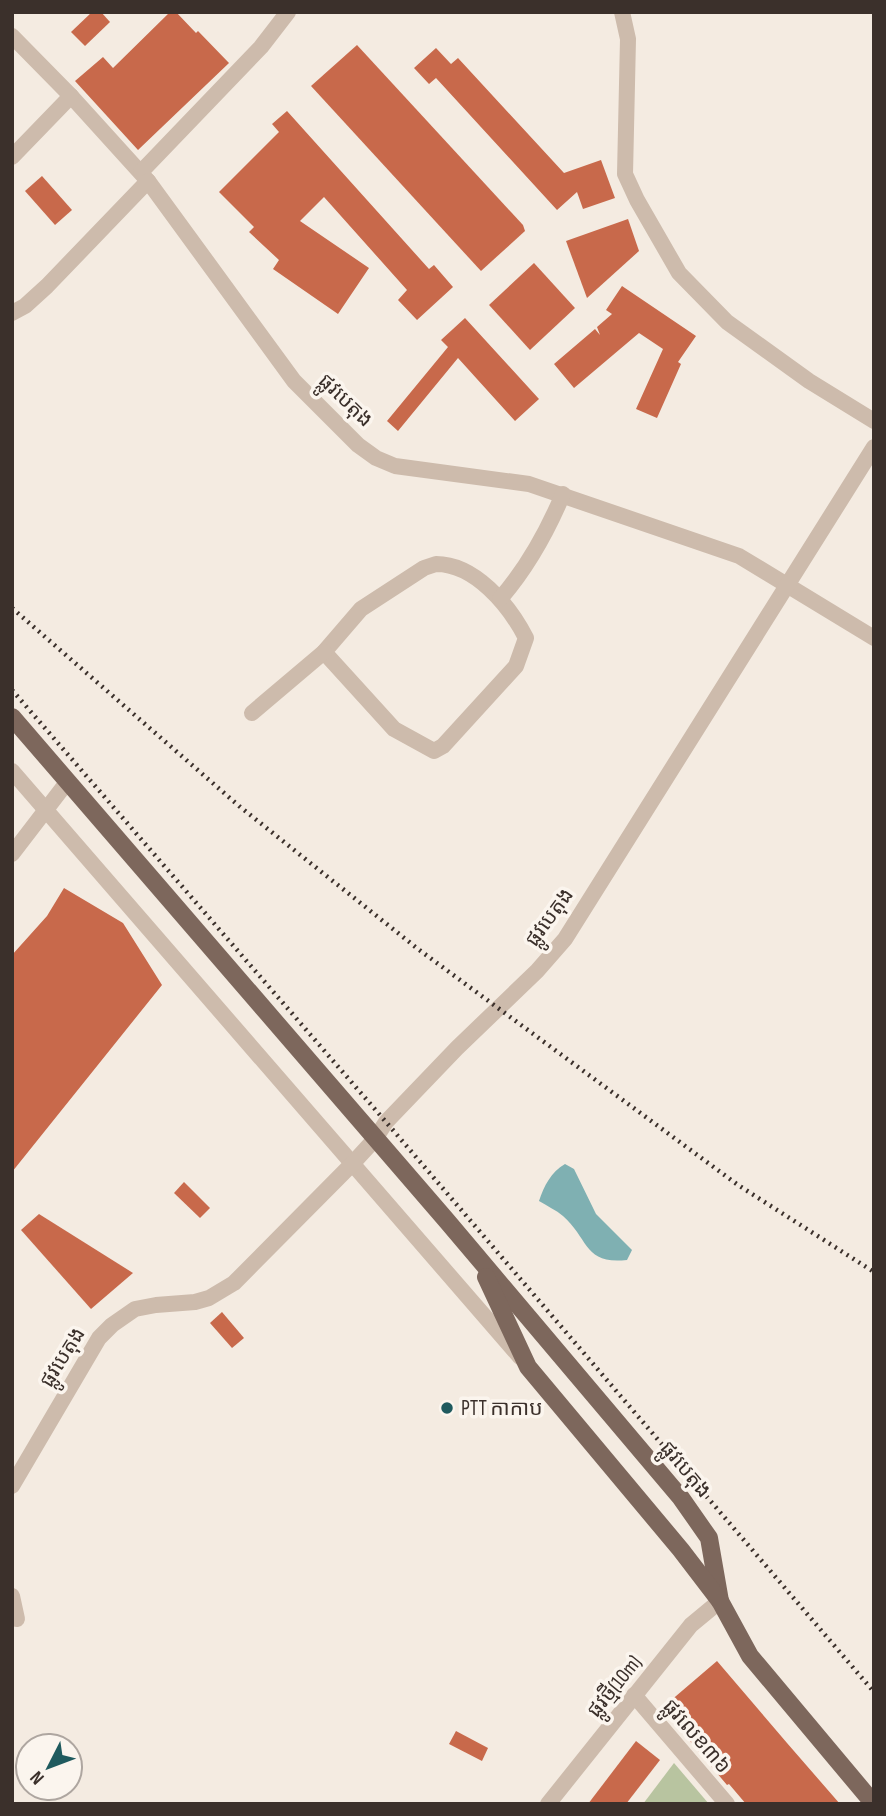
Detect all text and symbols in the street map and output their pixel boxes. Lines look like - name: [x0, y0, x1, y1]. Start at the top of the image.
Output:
- street label: ផ្លូវបេតុង: [309, 368, 378, 437]
- street label: ផ្លូវបេតុង: [520, 883, 584, 955]
- street label: ផ្លូវបេតុង: [34, 1323, 96, 1395]
- place label: PTT កាកាប: [461, 1396, 542, 1421]
- marker: PTT កាកាប: [439, 1400, 455, 1416]
- street label: ផ្លូវបេតុង: [650, 1436, 716, 1507]
- street label: ផ្លូវថ្មី(10m): [581, 1650, 652, 1726]
- street label: ផ្លូវលេខ៣៦: [653, 1694, 736, 1783]
- north arrow: [14, 1732, 84, 1802]
- text: N: [26, 1766, 49, 1789]

